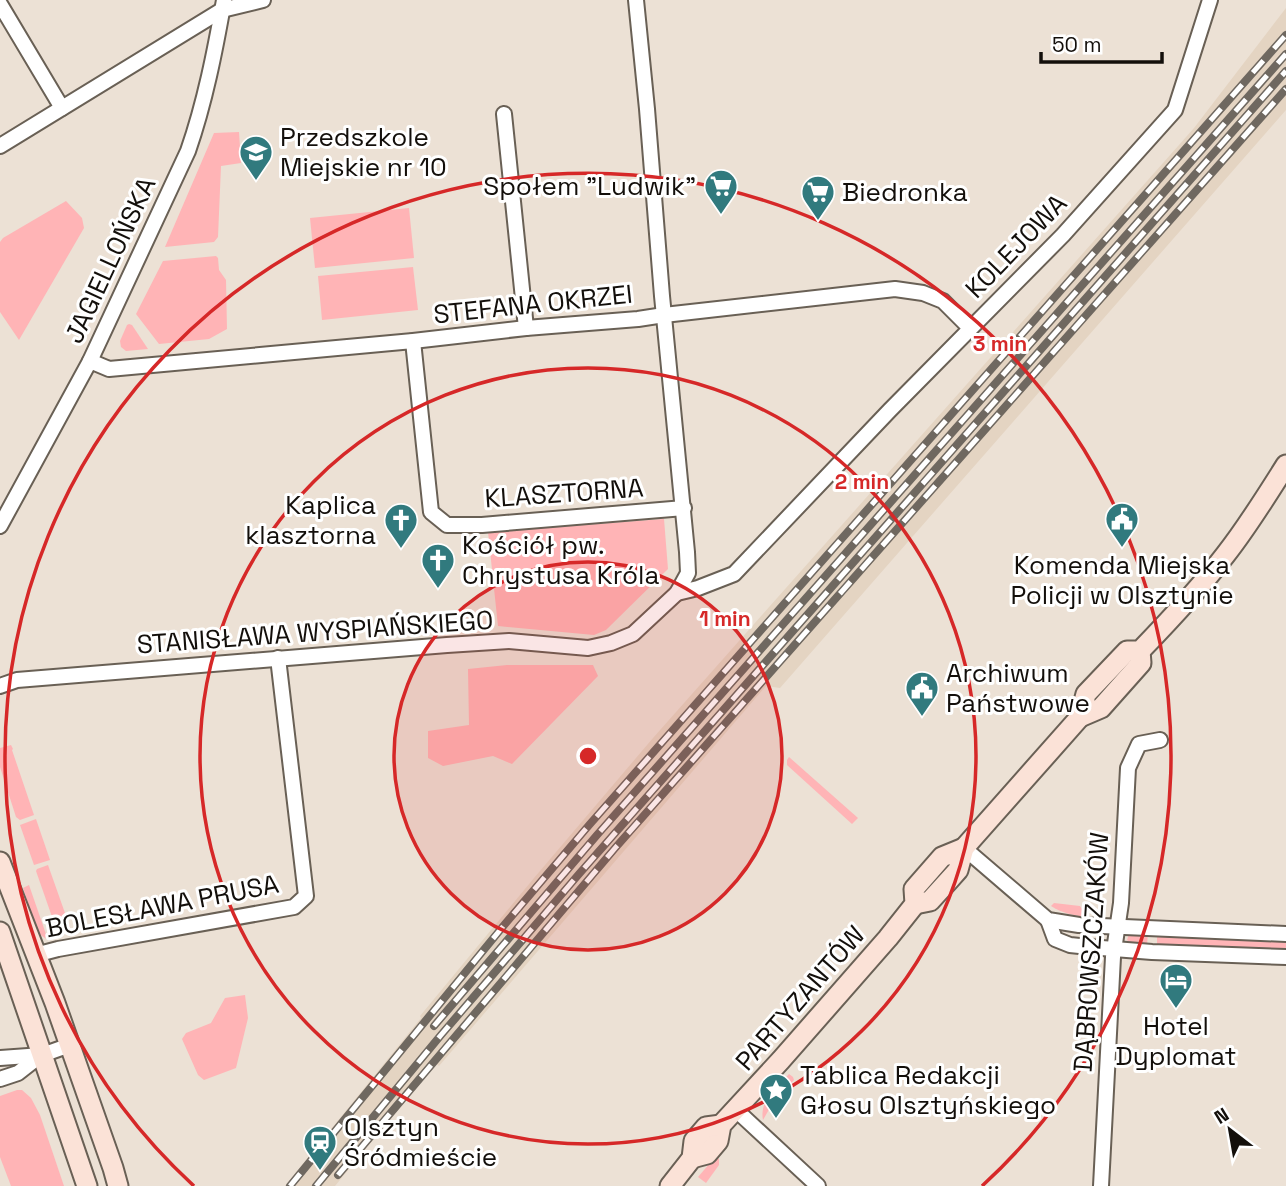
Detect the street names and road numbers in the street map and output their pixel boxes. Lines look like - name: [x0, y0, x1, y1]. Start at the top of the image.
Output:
- street label: JAGIELLOŃSKA: [57, 171, 163, 349]
- street label: KOLEJOWA: [958, 187, 1074, 305]
- street label: STEFANA OKRZEI: [432, 277, 634, 331]
- street label: KLASZTORNA: [483, 470, 645, 516]
- street label: STANISŁAWA WYSPIAŃSKIEGO: [136, 603, 494, 661]
- street label: DĄBROWSZCZAKÓW: [1066, 831, 1116, 1073]
- street label: BOLESŁAWA PRUSA: [42, 867, 282, 945]
- street label: PARTYZANTÓW: [728, 919, 872, 1077]

